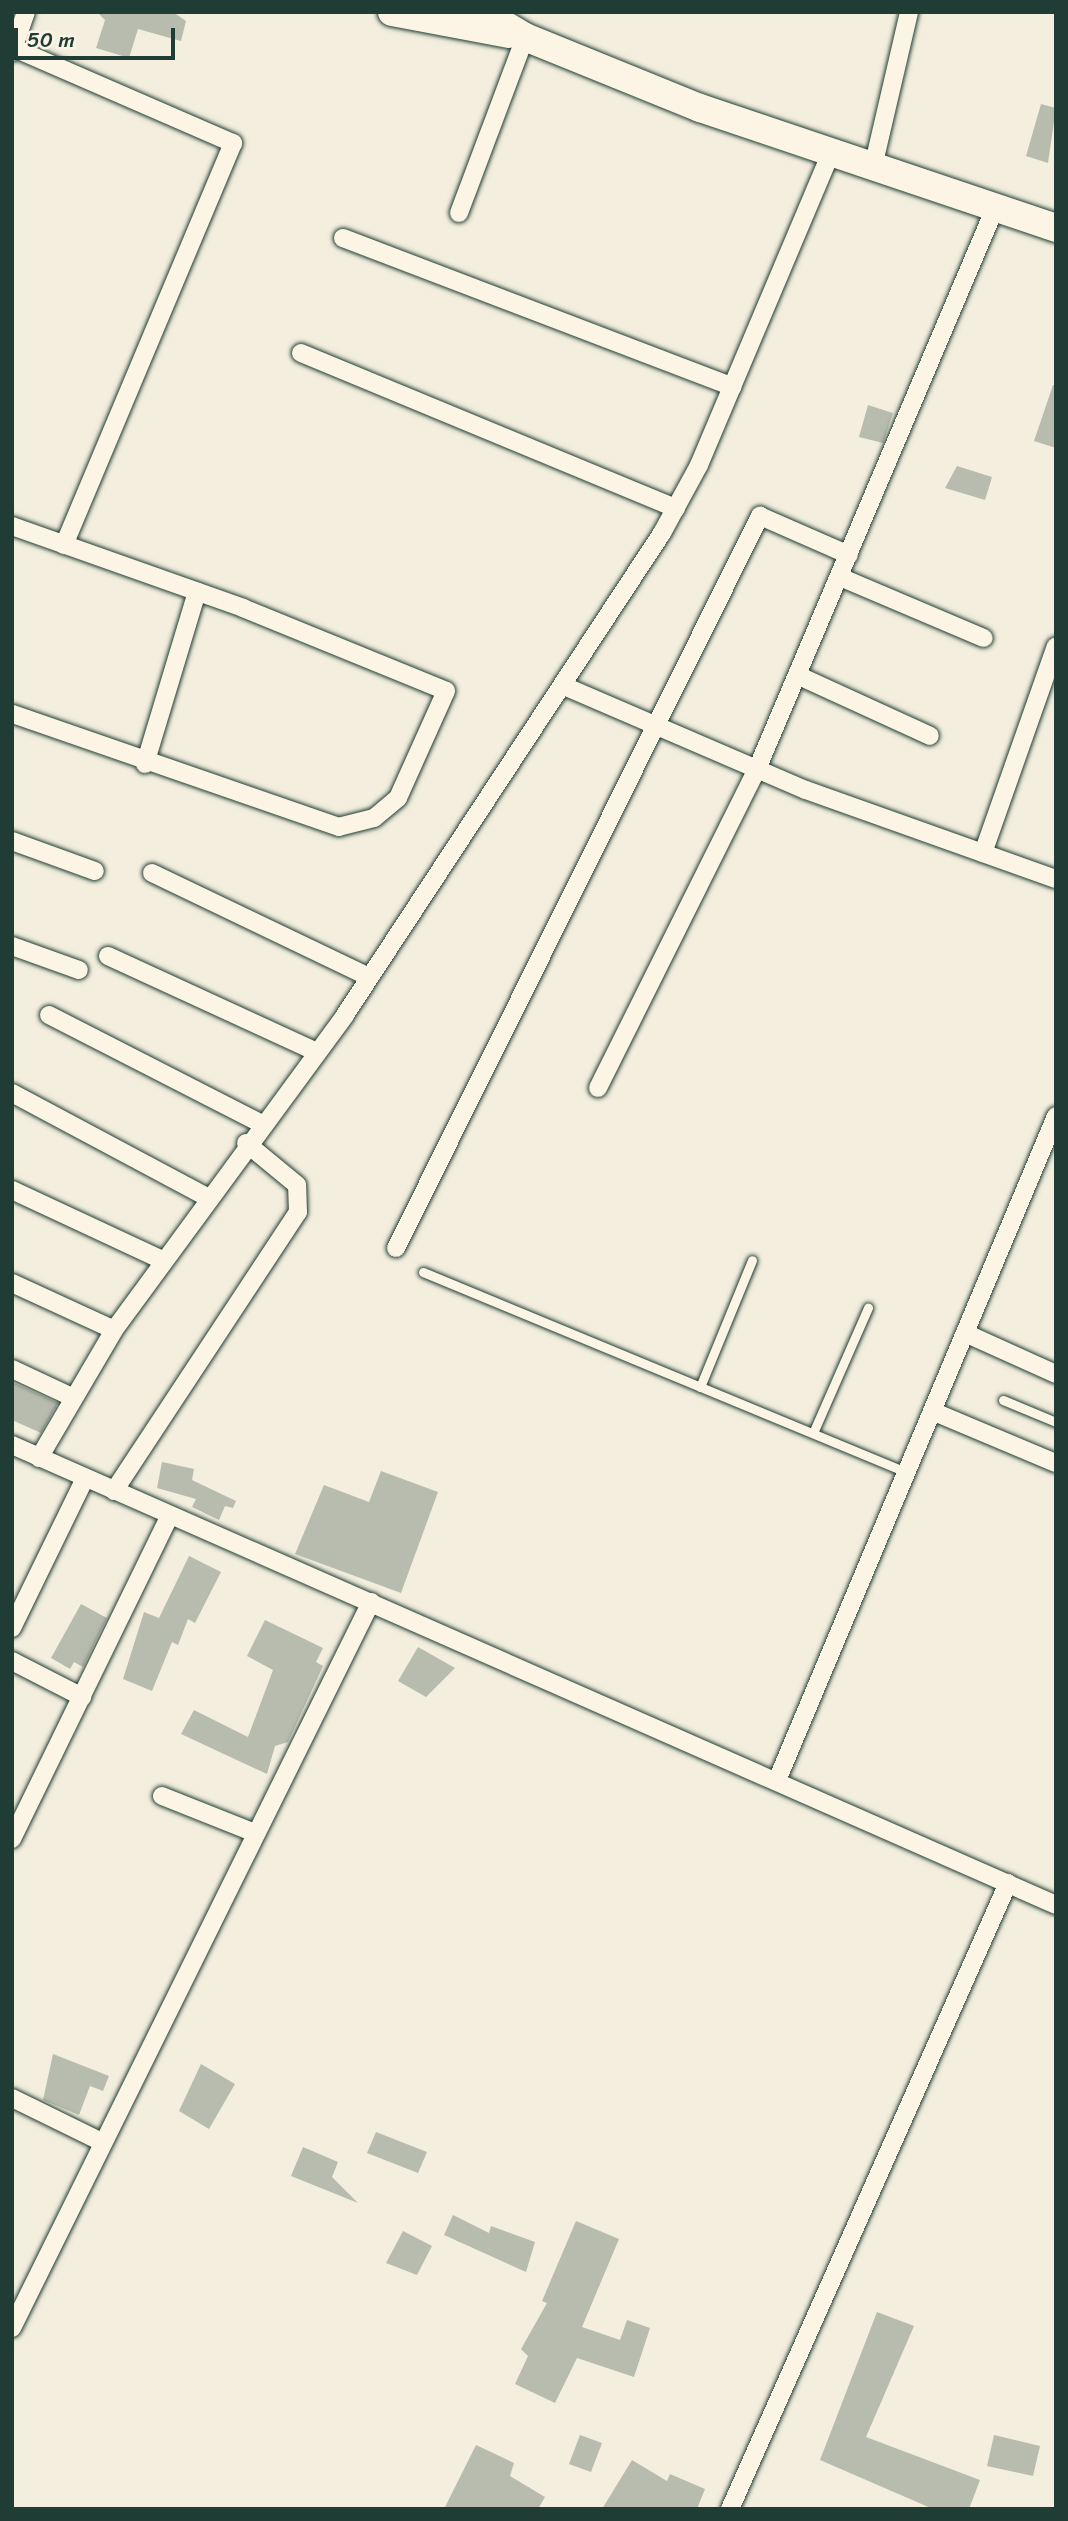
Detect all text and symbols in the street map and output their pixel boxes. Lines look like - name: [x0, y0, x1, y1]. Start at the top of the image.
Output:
- scale bar: [18, 14, 178, 58]
- text: 50 m: [27, 21, 75, 59]

